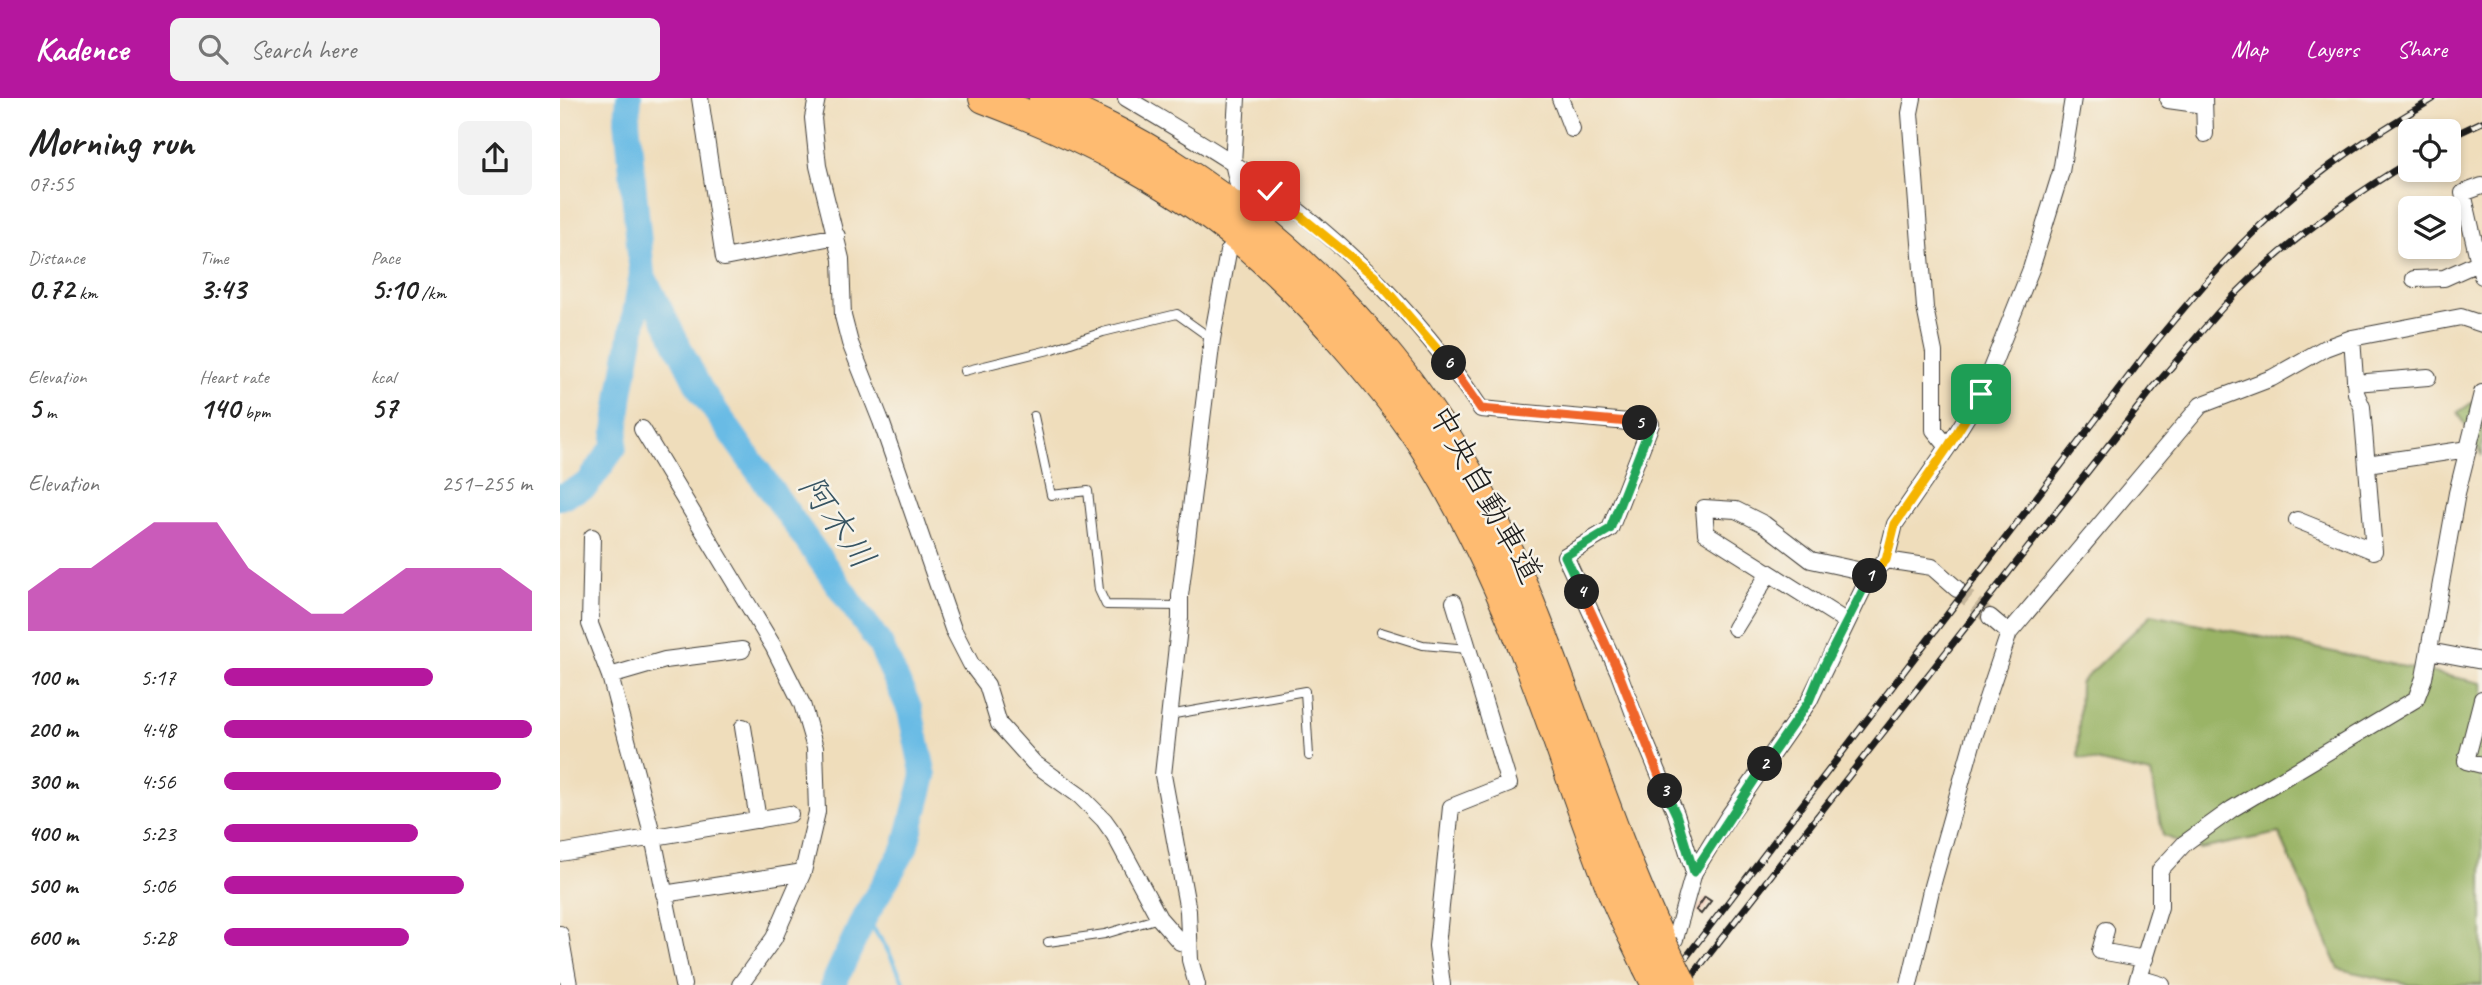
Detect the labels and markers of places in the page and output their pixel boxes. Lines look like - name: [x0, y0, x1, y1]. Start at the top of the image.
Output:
- pin: [1240, 161, 1300, 221]
- pin: 6: [1432, 345, 1466, 380]
- pin: [1951, 364, 2011, 424]
- pin: 5: [1622, 406, 1658, 440]
- pin: 1: [1852, 559, 1888, 594]
- pin: 4: [1564, 574, 1600, 610]
- pin: 2: [1748, 746, 1782, 782]
- pin: 3: [1648, 774, 1682, 808]

